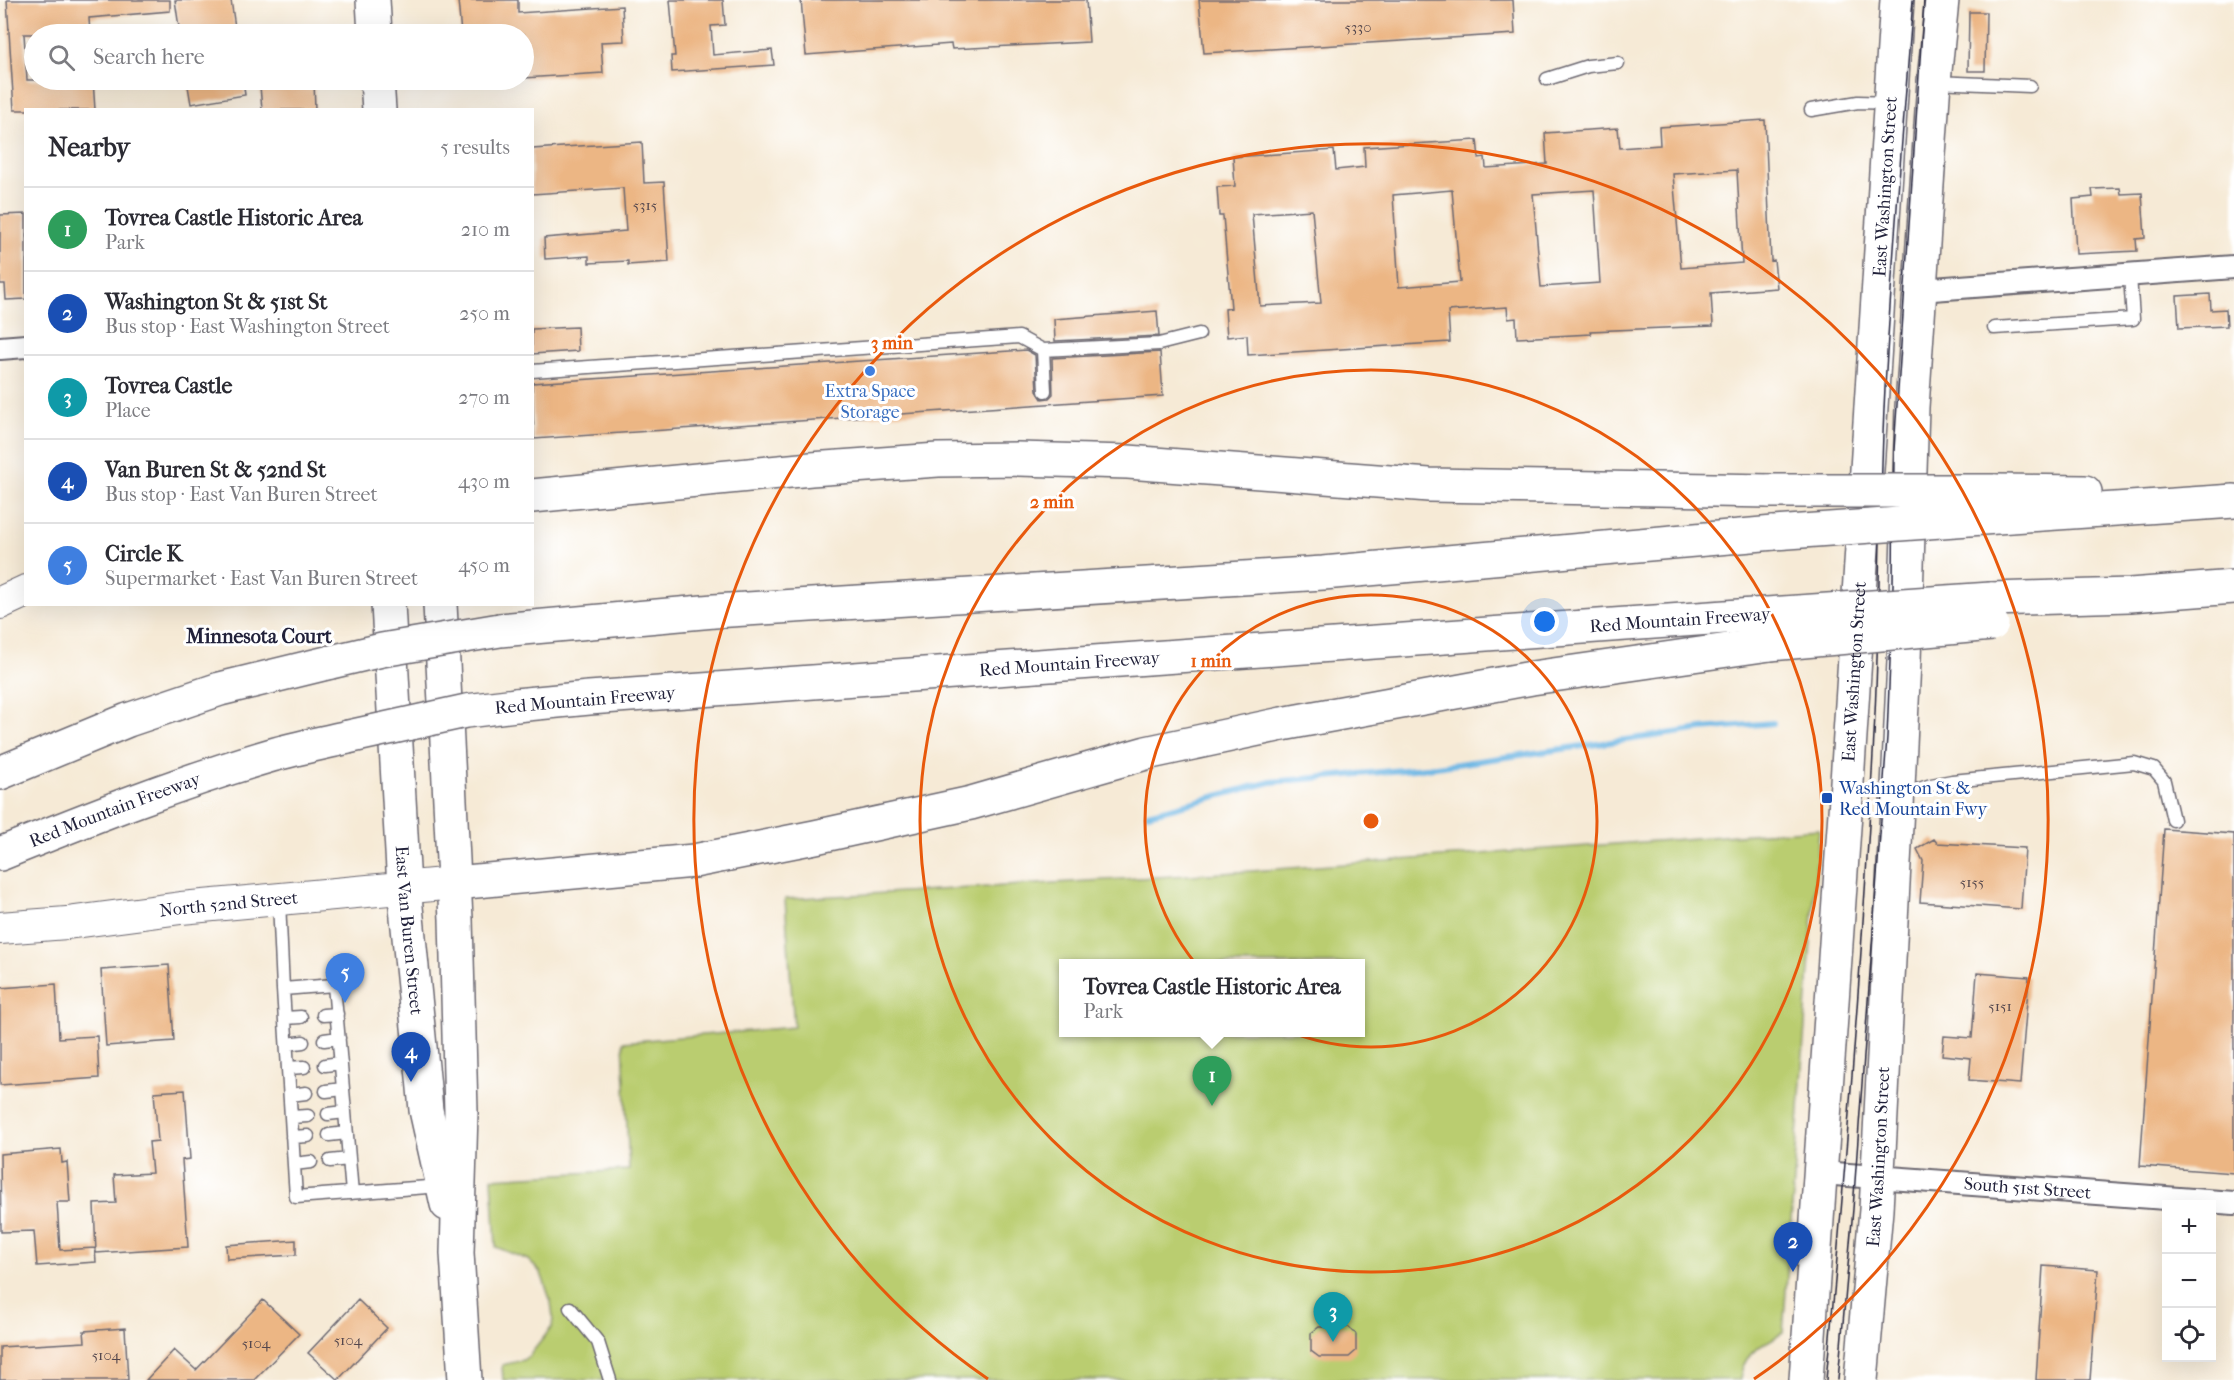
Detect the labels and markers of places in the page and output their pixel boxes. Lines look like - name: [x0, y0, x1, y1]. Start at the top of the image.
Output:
- marker: Extra Space Storage: [863, 364, 877, 378]
- place label: Extra Space Storage: [825, 381, 916, 423]
- place label: Washington St & Red Mountain Fwy: [1838, 778, 1989, 820]
- marker: Washington St & Red Mountain Fwy: [1820, 791, 1834, 805]
- centre of rings: [1361, 811, 1381, 831]
- pin: 5: [326, 954, 364, 1003]
- pin: 4: [392, 1032, 430, 1082]
- pin: 1: [1192, 1056, 1232, 1106]
- pin: 2: [1774, 1222, 1812, 1272]
- pin: 3: [1314, 1292, 1352, 1342]

